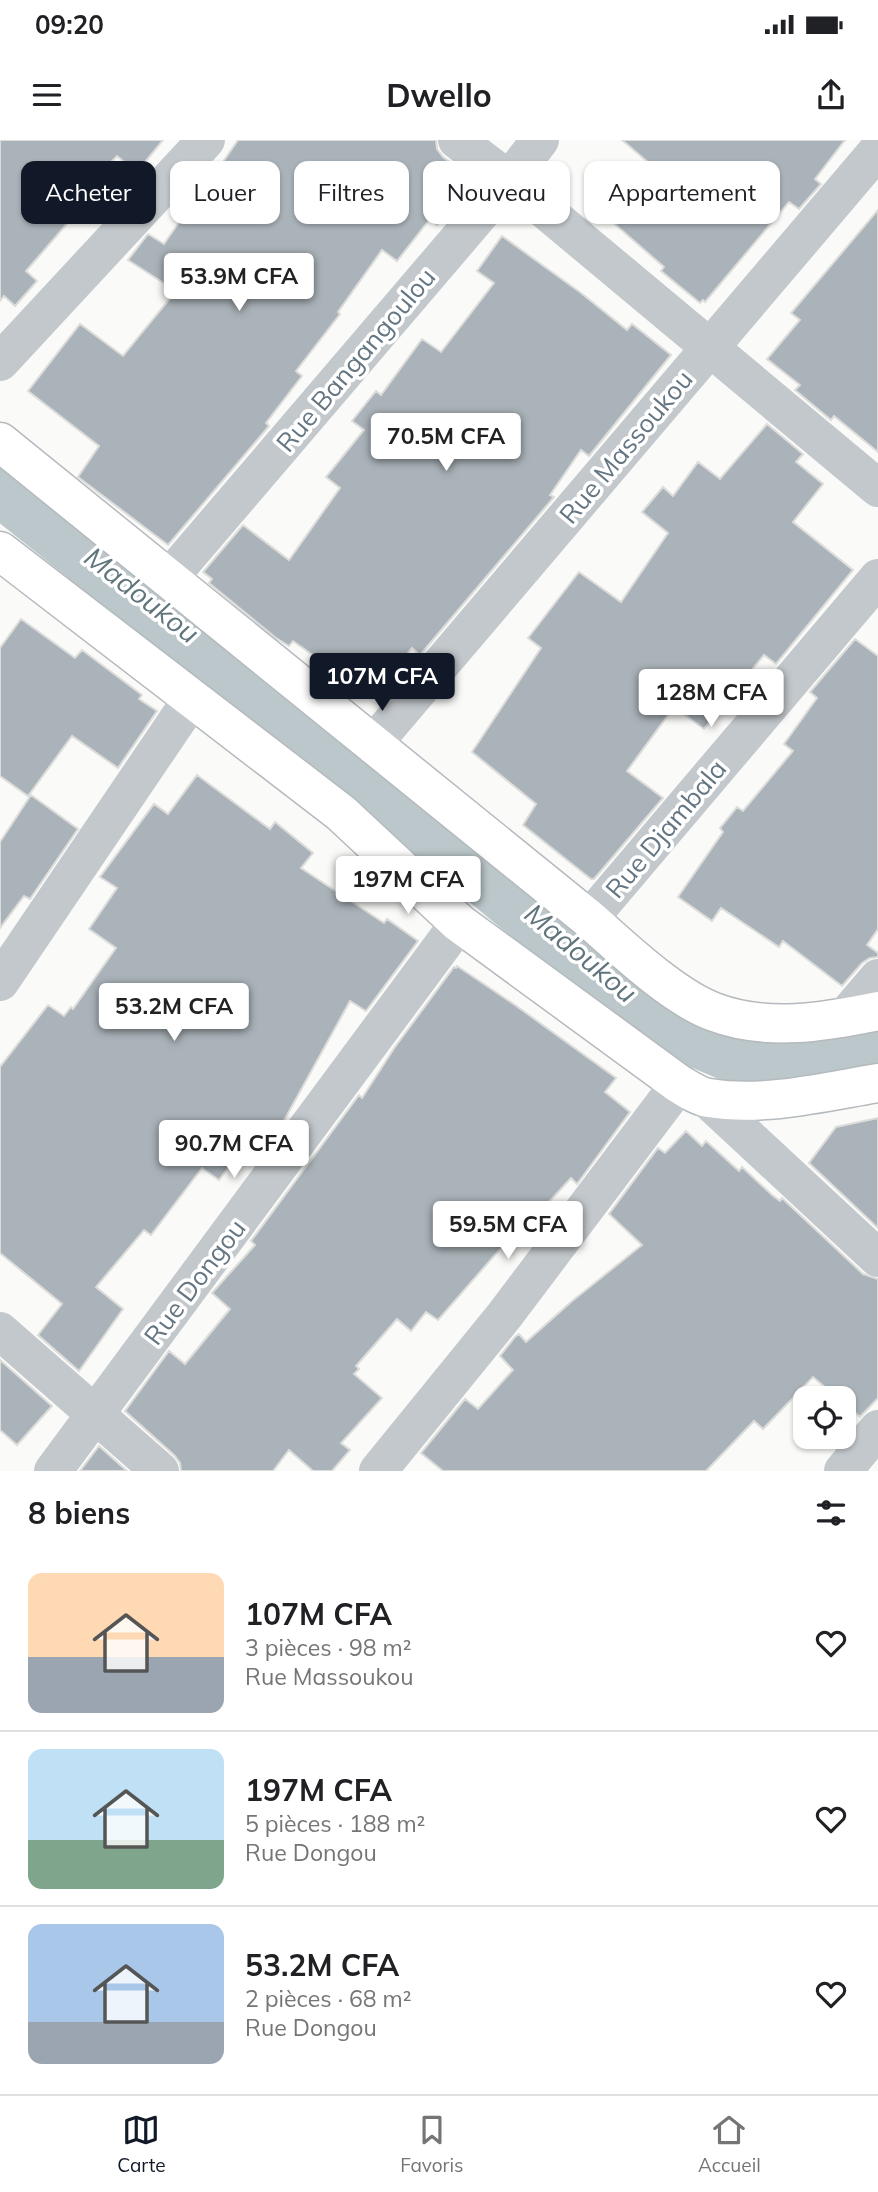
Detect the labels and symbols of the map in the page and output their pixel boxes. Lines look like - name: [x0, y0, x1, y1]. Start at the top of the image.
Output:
- pin: 53.9M CFA: [159, 254, 319, 313]
- street label: Rue Bangangoulou: [269, 261, 442, 459]
- street label: Rue Massoukou: [552, 363, 699, 530]
- pin: 70.5M CFA: [366, 414, 526, 473]
- water label: Madoukou: [78, 539, 207, 650]
- pin: 107M CFA: [310, 654, 454, 713]
- pin: 128M CFA: [639, 670, 783, 729]
- street label: Rue Djambala: [598, 753, 733, 905]
- pin: 197M CFA: [336, 856, 480, 916]
- water label: Madoukou: [518, 896, 645, 1010]
- pin: 53.2M CFA: [94, 984, 254, 1043]
- pin: 90.7M CFA: [154, 1121, 314, 1180]
- pin: 59.5M CFA: [428, 1202, 588, 1261]
- street label: Rue Dongou: [137, 1212, 253, 1351]

